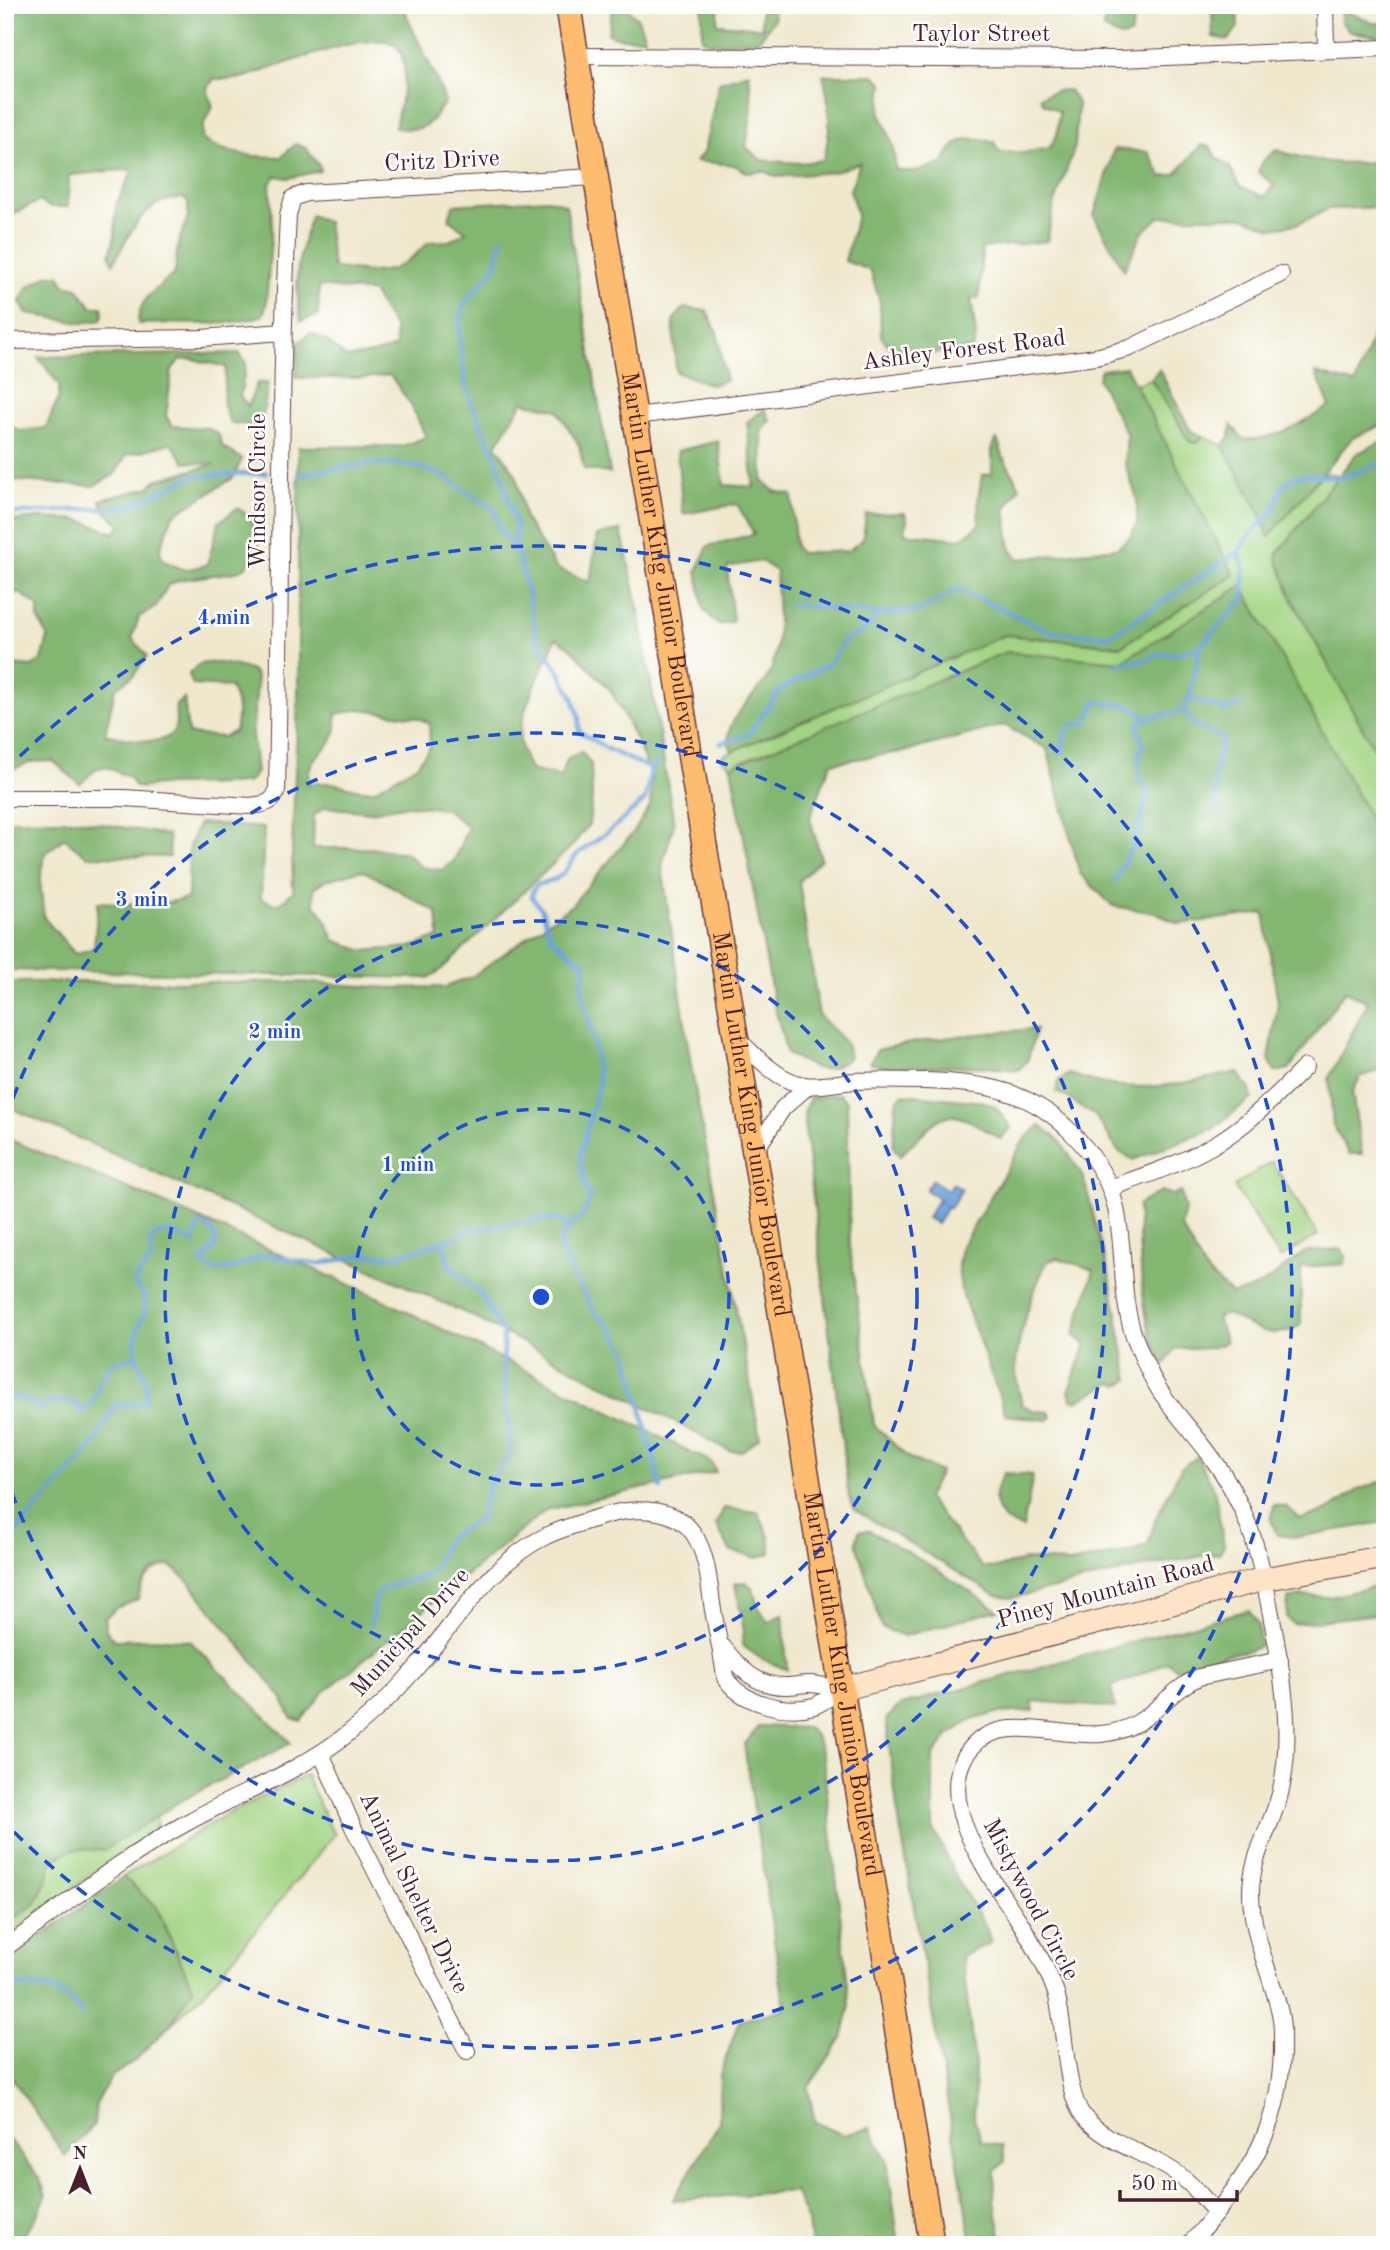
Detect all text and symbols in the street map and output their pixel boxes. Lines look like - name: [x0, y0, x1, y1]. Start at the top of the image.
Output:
- street label: Taylor Street: [912, 23, 1050, 47]
- street label: Critz Drive: [384, 147, 500, 177]
- street label: Ashley Forest Road: [861, 327, 1067, 375]
- street label: Martin Luther King Junior Boulevard: [616, 370, 702, 759]
- street label: Windsor Circle: [247, 413, 271, 569]
- text: 4 min: [198, 608, 250, 629]
- text: 3 min: [116, 890, 168, 911]
- street label: Martin Luther King Junior Boulevard: [707, 930, 793, 1319]
- text: 2 min: [249, 1022, 301, 1043]
- text: 1 min: [382, 1155, 434, 1176]
- centre of rings: [529, 1285, 553, 1309]
- street label: Martin Luther King Junior Boulevard: [798, 1489, 884, 1879]
- street label: Piney Mountain Road: [995, 1552, 1217, 1634]
- street label: Municipal Drive: [347, 1564, 475, 1702]
- street label: Animal Shelter Drive: [354, 1788, 472, 1998]
- street label: Mistywood Circle: [977, 1815, 1083, 1985]
- north arrow: [46, 2134, 116, 2204]
- text: N: [73, 2145, 88, 2164]
- scale bar: [1120, 2159, 1238, 2203]
- text: 50 m: [1131, 2174, 1178, 2195]

